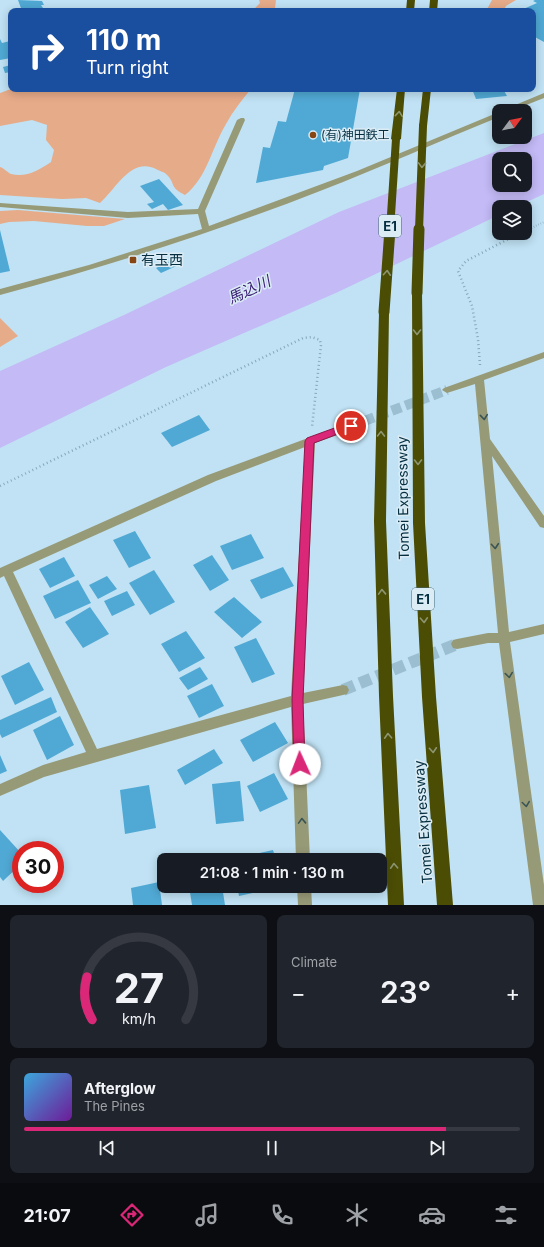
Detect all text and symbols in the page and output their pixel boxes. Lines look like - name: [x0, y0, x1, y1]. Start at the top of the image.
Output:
- text: 110 m: [86, 23, 161, 57]
- icon: right: [20, 24, 72, 76]
- text: Turn right: [86, 57, 169, 78]
- north arrow: [492, 104, 532, 144]
- map controls: [492, 104, 532, 240]
- one-way arrow: [394, 111, 403, 117]
- place label: (有)神田鉄工: [321, 127, 390, 142]
- marker: (有)神田鉄工: [308, 130, 318, 140]
- button: search: [492, 152, 532, 192]
- one-way arrow: [418, 162, 426, 168]
- button: layers: [492, 200, 532, 240]
- road number: E1: [379, 215, 401, 237]
- place label: 有玉西: [141, 251, 183, 268]
- marker: 有玉西: [128, 255, 138, 265]
- one-way arrow: [382, 270, 391, 276]
- water label: 馬込川: [224, 271, 275, 308]
- one-way arrow: [413, 329, 421, 335]
- pin: [334, 409, 368, 443]
- one-way arrow: [479, 414, 488, 420]
- icon: arrive: [340, 415, 362, 437]
- one-way arrow: [377, 431, 386, 437]
- street label: Tomei Expressway: [393, 436, 412, 560]
- one-way arrow: [414, 459, 422, 465]
- one-way arrow: [491, 543, 500, 549]
- road number: E1: [412, 588, 434, 610]
- one-way arrow: [378, 589, 386, 595]
- one-way arrow: [420, 617, 429, 623]
- one-way arrow: [504, 672, 513, 678]
- one-way arrow: [383, 733, 392, 739]
- position arrow: [279, 743, 321, 785]
- one-way arrow: [429, 747, 438, 753]
- street label: Tomei Expressway: [410, 760, 435, 884]
- one-way arrow: [521, 801, 530, 807]
- one-way arrow: [297, 818, 306, 824]
- speed limit sign: 30: [12, 841, 64, 893]
- text: 21:08 · 1 min · 130 m: [200, 863, 344, 882]
- one-way arrow: [390, 863, 399, 869]
- text: Climate: [291, 954, 337, 970]
- text: 27: [113, 962, 164, 1012]
- text: 23°: [380, 974, 431, 1010]
- text: −: [291, 980, 306, 1006]
- text: +: [505, 980, 520, 1006]
- text: km/h: [122, 1009, 155, 1026]
- text: Afterglow: [84, 1079, 156, 1098]
- text: The Pines: [84, 1098, 145, 1114]
- icon: previous: [96, 1137, 118, 1159]
- icon: pause: [261, 1137, 283, 1159]
- icon: next: [426, 1137, 448, 1159]
- icon: directions: [118, 1201, 146, 1229]
- icon: music: [193, 1201, 221, 1229]
- icon: phone: [268, 1201, 296, 1229]
- icon: climate: [343, 1201, 371, 1229]
- icon: car: [418, 1201, 446, 1229]
- icon: filters: [492, 1201, 520, 1229]
- text: 21:07: [23, 1205, 71, 1226]

